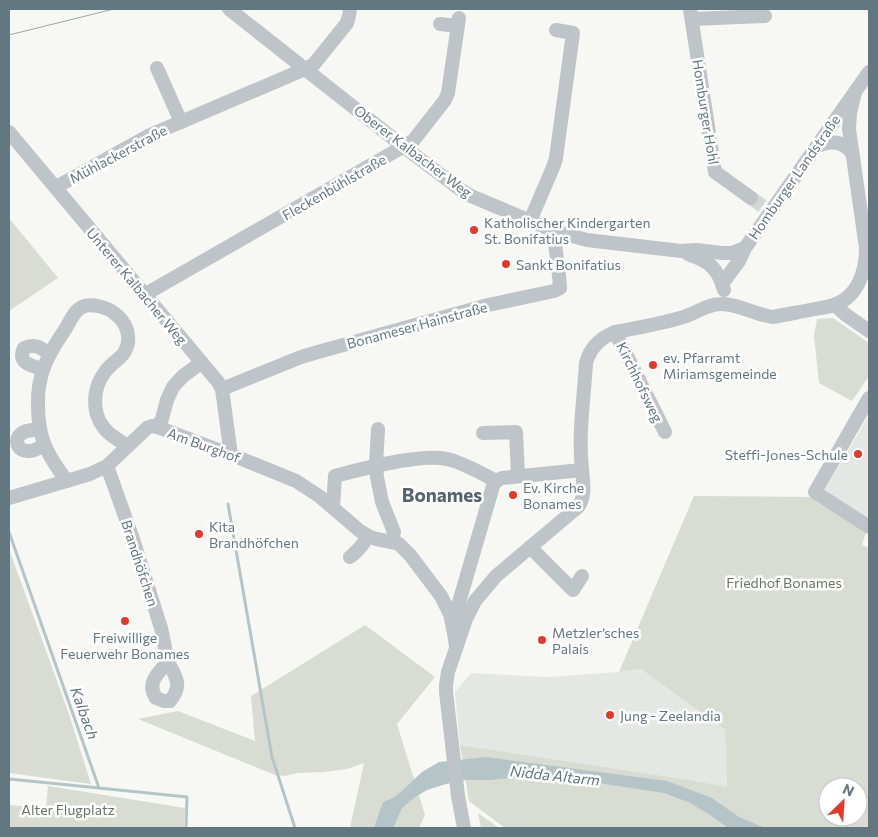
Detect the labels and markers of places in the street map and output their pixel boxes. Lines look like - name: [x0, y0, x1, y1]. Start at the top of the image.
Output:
- place label: Katholischer Kindergarten St. Bonifatius: [484, 214, 651, 247]
- marker: Katholischer Kindergarten St. Bonifatius: [468, 224, 480, 236]
- place label: Sankt Bonifatius: [516, 256, 621, 273]
- marker: Sankt Bonifatius: [500, 258, 512, 270]
- place label: ev. Pfarramt Miriamsgemeinde: [663, 349, 777, 382]
- marker: ev. Pfarramt Miriamsgemeinde: [647, 359, 659, 371]
- place label: Steffi-Jones-Schule: [725, 446, 848, 463]
- marker: Steffi-Jones-Schule: [852, 448, 864, 460]
- place label: Ev. Kirche Bonames: [523, 479, 584, 512]
- marker: Ev. Kirche Bonames: [507, 489, 519, 501]
- place label: Kita Brandhöfchen: [209, 518, 299, 551]
- marker: Kita Brandhöfchen: [193, 528, 205, 540]
- marker: Freiwillige Feuerwehr Bonames: [119, 615, 131, 627]
- place label: Metzler’sches Palais: [552, 624, 639, 657]
- place label: Freiwillige Feuerwehr Bonames: [60, 629, 190, 662]
- marker: Metzler’sches Palais: [536, 634, 548, 646]
- place label: Jung - Zeelandia: [620, 707, 721, 724]
- marker: Jung - Zeelandia: [604, 709, 616, 721]

